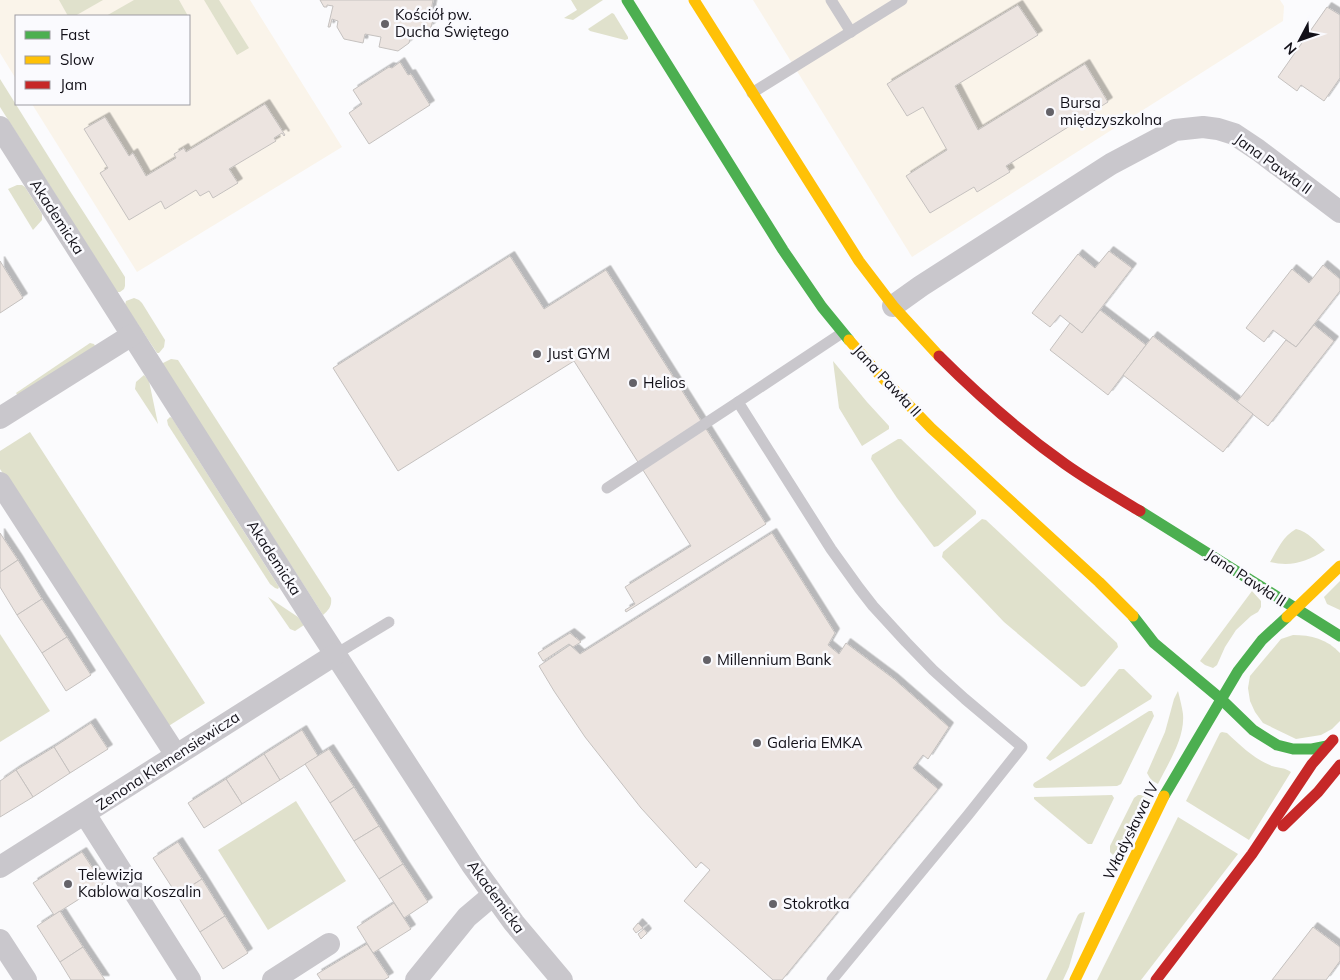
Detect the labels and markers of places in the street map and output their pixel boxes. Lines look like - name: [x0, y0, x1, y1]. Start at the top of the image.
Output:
- place label: Kościół pw. Ducha Świętego: [395, 5, 509, 41]
- marker: Kościół pw. Ducha Świętego: [379, 18, 391, 30]
- place label: Bursa międzyszkolna: [1060, 93, 1162, 129]
- marker: Bursa międzyszkolna: [1044, 106, 1056, 118]
- place label: Just GYM: [547, 344, 610, 363]
- marker: Just GYM: [531, 348, 543, 360]
- place label: Helios: [643, 373, 686, 392]
- marker: Helios: [627, 377, 639, 389]
- place label: Millennium Bank: [717, 650, 832, 669]
- marker: Millennium Bank: [701, 654, 713, 666]
- place label: Galeria EMKA: [767, 733, 862, 752]
- marker: Galeria EMKA: [751, 737, 763, 749]
- place label: Telewizja Kablowa Koszalin: [78, 865, 201, 901]
- marker: Telewizja Kablowa Koszalin: [62, 878, 74, 890]
- place label: Stokrotka: [783, 894, 850, 913]
- marker: Stokrotka: [767, 898, 779, 910]

